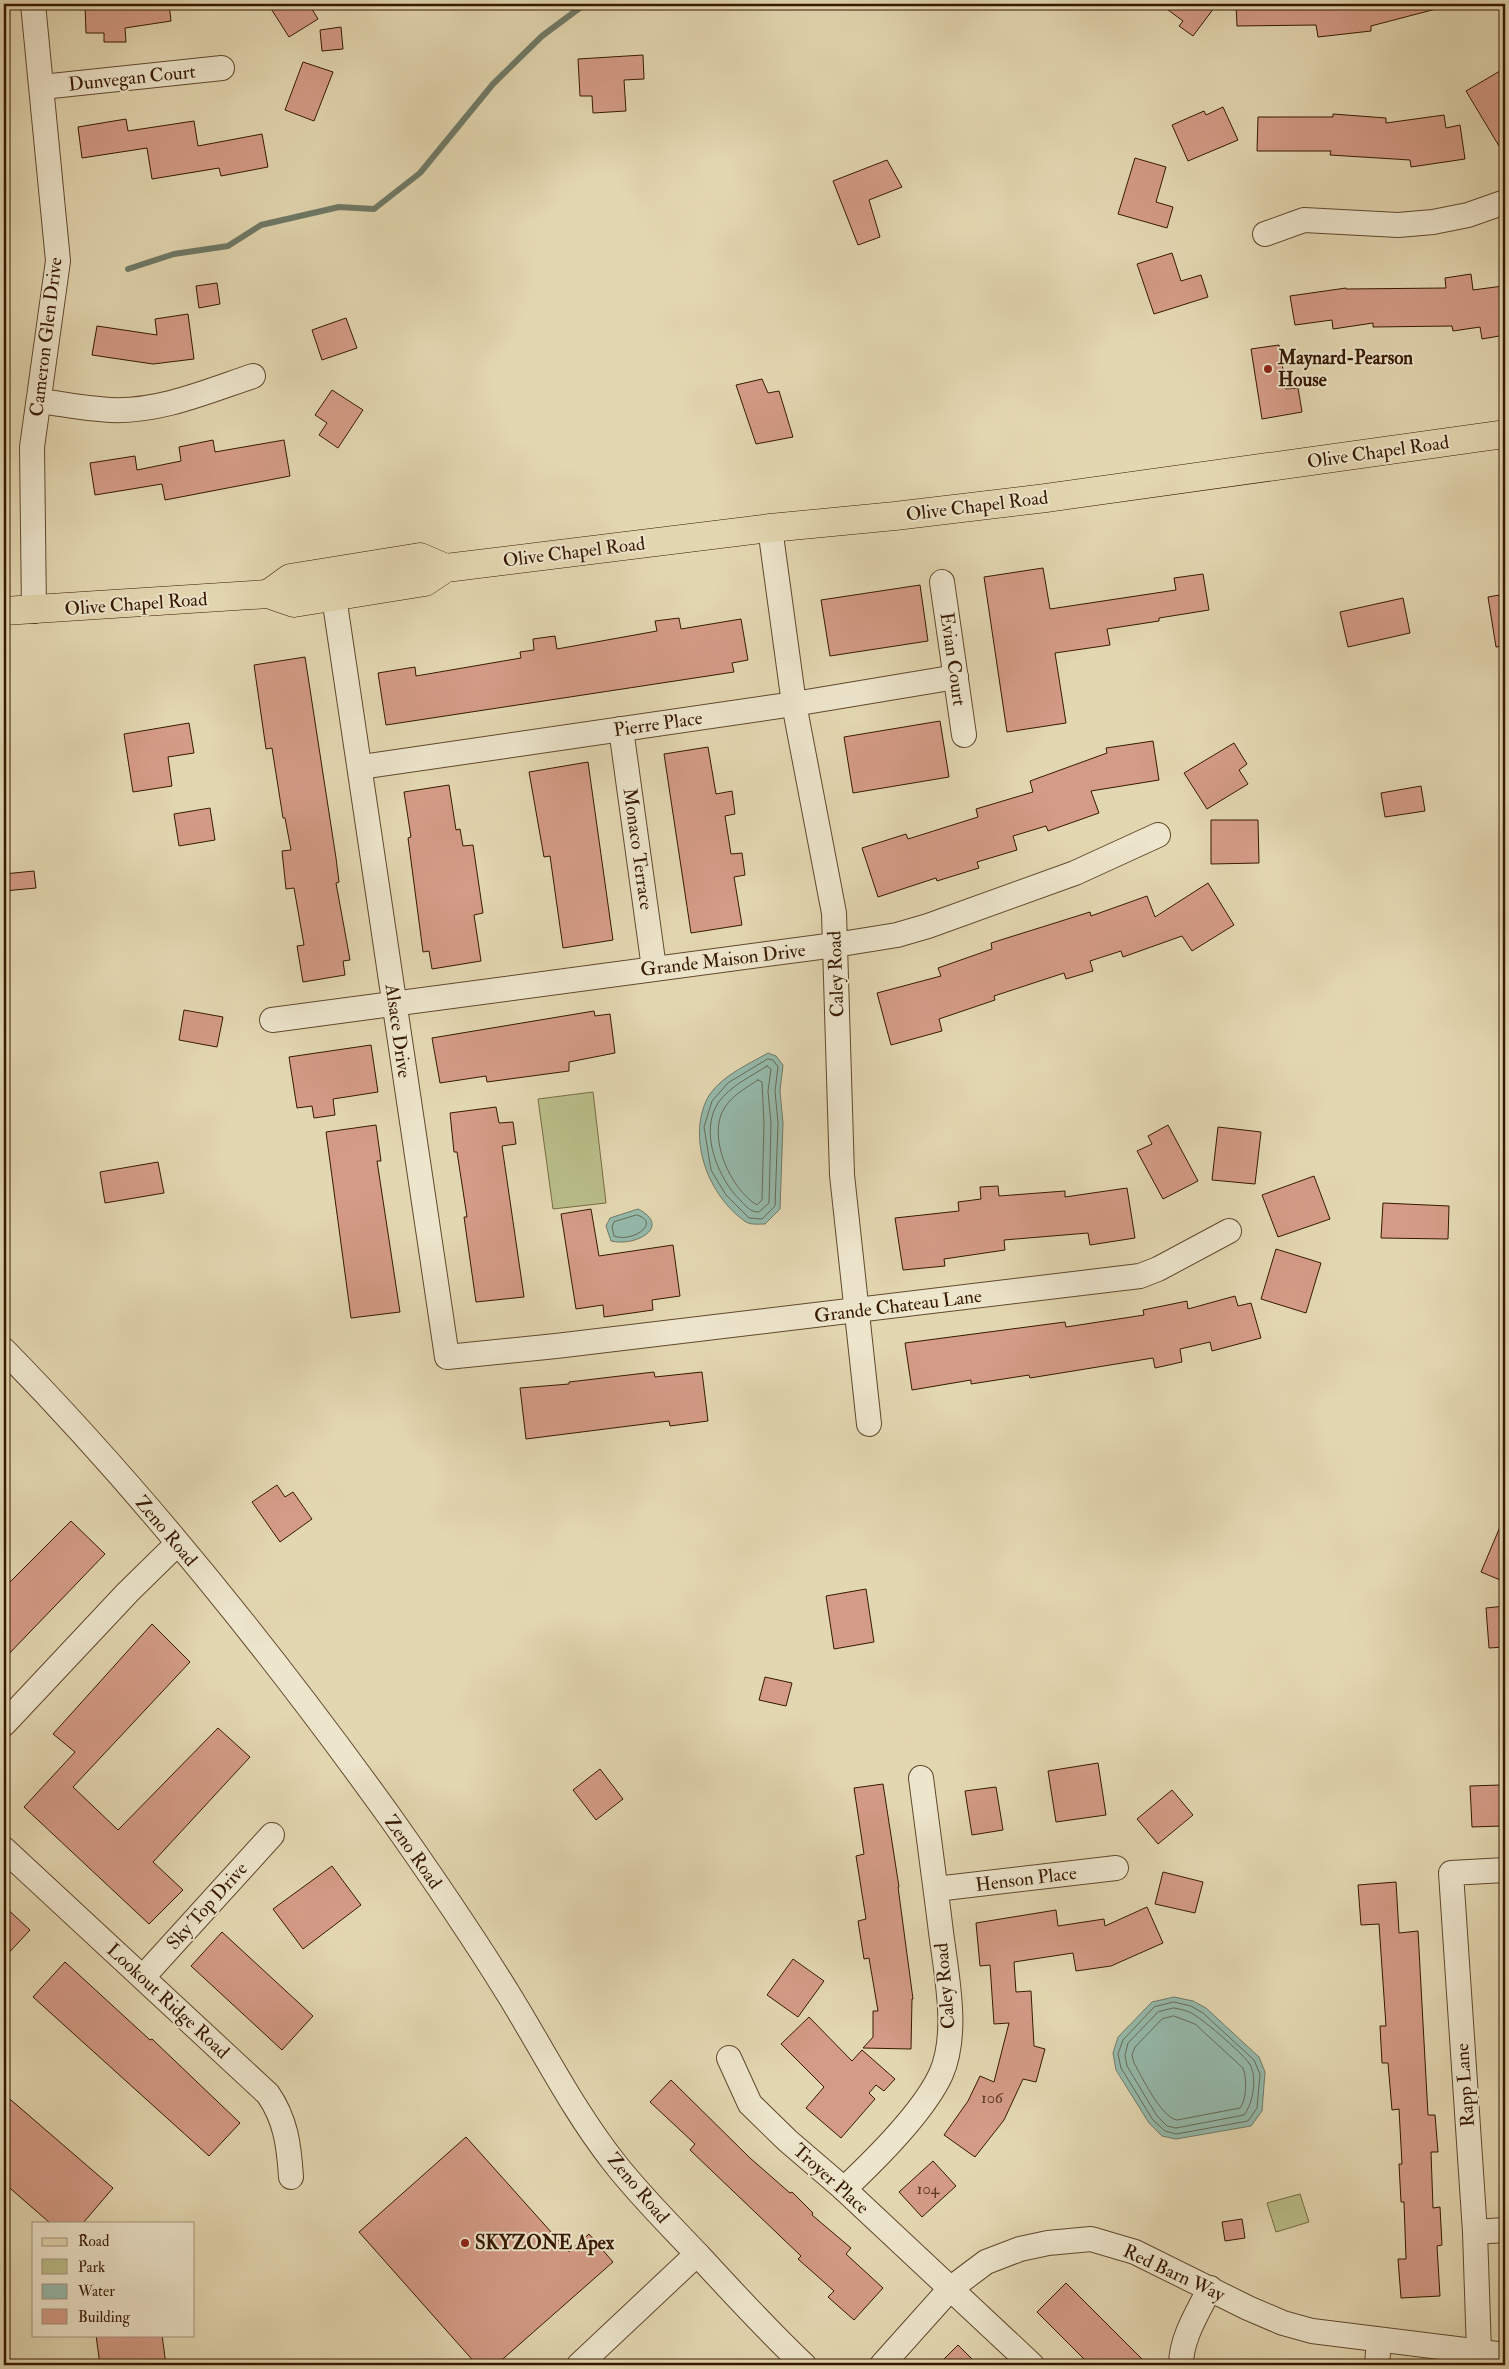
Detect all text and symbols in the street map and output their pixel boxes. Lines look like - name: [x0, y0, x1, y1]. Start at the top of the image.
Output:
- street label: Dunvegan Court: [67, 59, 197, 97]
- street label: Cameron Glen Drive: [24, 256, 68, 418]
- place label: Maynard-Pearson House: [1277, 346, 1413, 392]
- marker: Maynard-Pearson House: [1262, 363, 1274, 375]
- street label: Olive Chapel Road: [1306, 430, 1451, 475]
- street label: Olive Chapel Road: [905, 485, 1050, 528]
- street label: Olive Chapel Road: [502, 531, 647, 574]
- street label: Olive Chapel Road: [64, 587, 209, 622]
- street label: Evian Court: [935, 611, 971, 707]
- street label: Pierre Place: [612, 706, 704, 742]
- street label: Monaco Terrace: [618, 787, 658, 911]
- street label: Caley Road: [822, 930, 850, 1018]
- street label: Grande Maison Drive: [639, 938, 807, 982]
- street label: Alsace Drive: [379, 982, 416, 1079]
- street label: Grande Chateau Lane: [813, 1284, 983, 1328]
- street label: Zeno Road: [130, 1491, 203, 1572]
- street label: Zeno Road: [379, 1810, 448, 1894]
- street label: Sky Top Drive: [161, 1857, 253, 1956]
- street label: Henson Place: [974, 1861, 1078, 1897]
- street label: Lookout Ridge Road: [102, 1938, 235, 2064]
- street label: Caley Road: [929, 1941, 961, 2030]
- street label: Rapp Lane: [1450, 2042, 1481, 2128]
- house number: 106: [981, 2088, 1004, 2108]
- street label: Troyer Place: [788, 2138, 874, 2220]
- street label: Zeno Road: [602, 2148, 675, 2229]
- house number: 104: [917, 2179, 941, 2199]
- legend: [32, 2222, 195, 2336]
- place label: SKYZONE Apex: [475, 2231, 615, 2256]
- text: Road: [78, 2232, 110, 2251]
- marker: SKYZONE Apex: [459, 2237, 471, 2249]
- street label: Red Barn Way: [1119, 2239, 1229, 2307]
- text: Park: [78, 2258, 105, 2277]
- text: Water: [77, 2282, 115, 2301]
- text: Building: [78, 2308, 130, 2327]

